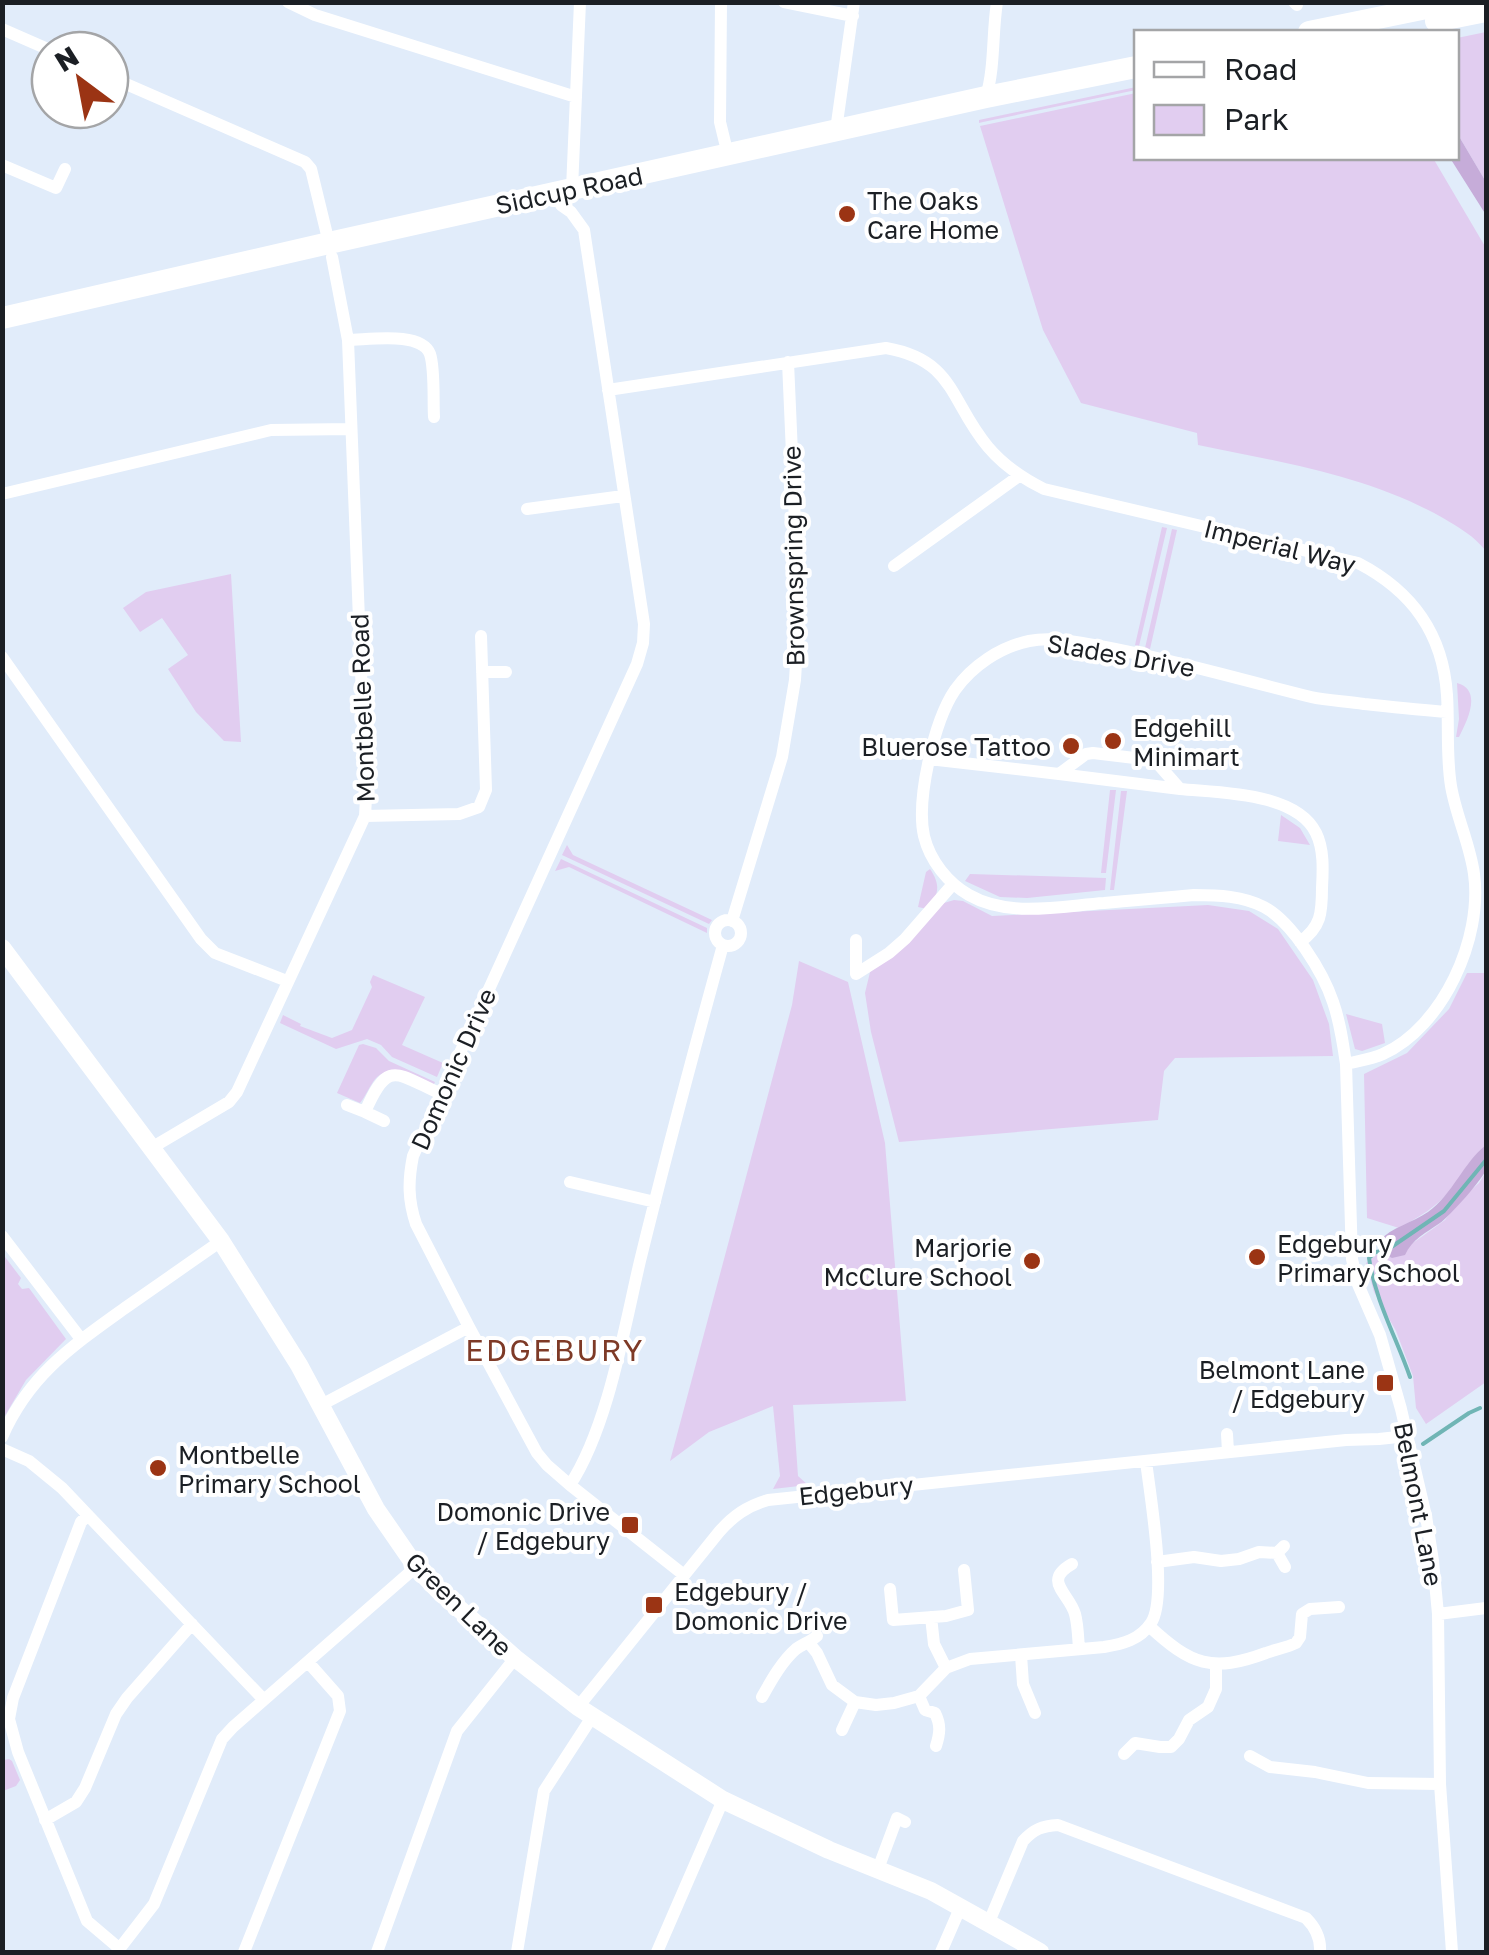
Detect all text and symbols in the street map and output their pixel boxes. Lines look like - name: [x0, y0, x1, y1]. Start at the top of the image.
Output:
- north arrow: [30, 30, 130, 130]
- legend: [1134, 30, 1459, 160]
- text: N: [49, 39, 84, 78]
- text: Road: [1224, 51, 1298, 87]
- text: Park: [1224, 101, 1289, 137]
- street label: Sidcup Road: [493, 159, 645, 221]
- place label: The Oaks Care Home: [867, 185, 999, 245]
- marker: The Oaks Care Home: [836, 203, 858, 225]
- street label: Brownspring Drive: [776, 445, 810, 667]
- street label: Imperial Way: [1201, 512, 1359, 580]
- street label: Montbelle Road: [343, 613, 381, 803]
- street label: Slades Drive: [1045, 627, 1197, 683]
- place label: Edgehill Minimart: [1133, 712, 1240, 772]
- marker: Edgehill Minimart: [1102, 730, 1124, 752]
- place label: Bluerose Tattoo: [861, 731, 1051, 762]
- marker: Bluerose Tattoo: [1060, 735, 1082, 757]
- street label: Domonic Drive: [404, 983, 502, 1155]
- place label: Edgebury Primary School: [1277, 1228, 1460, 1288]
- place label: Marjorie McClure School: [823, 1232, 1012, 1292]
- marker: Edgebury Primary School: [1246, 1246, 1268, 1268]
- marker: Marjorie McClure School: [1021, 1250, 1043, 1272]
- district label: EDGEBURY: [465, 1332, 645, 1368]
- place label: Belmont Lane / Edgebury: [1199, 1354, 1365, 1414]
- marker: Belmont Lane / Edgebury: [1374, 1372, 1396, 1394]
- street label: Belmont Lane: [1388, 1419, 1450, 1589]
- place label: Montbelle Primary School: [178, 1439, 361, 1499]
- marker: Montbelle Primary School: [147, 1457, 169, 1479]
- street label: Edgebury: [797, 1469, 915, 1511]
- place label: Domonic Drive / Edgebury: [436, 1496, 610, 1556]
- marker: Domonic Drive / Edgebury: [619, 1514, 641, 1536]
- street label: Green Lane: [399, 1546, 519, 1662]
- place label: Edgebury / Domonic Drive: [674, 1576, 848, 1636]
- marker: Edgebury / Domonic Drive: [643, 1594, 665, 1616]

